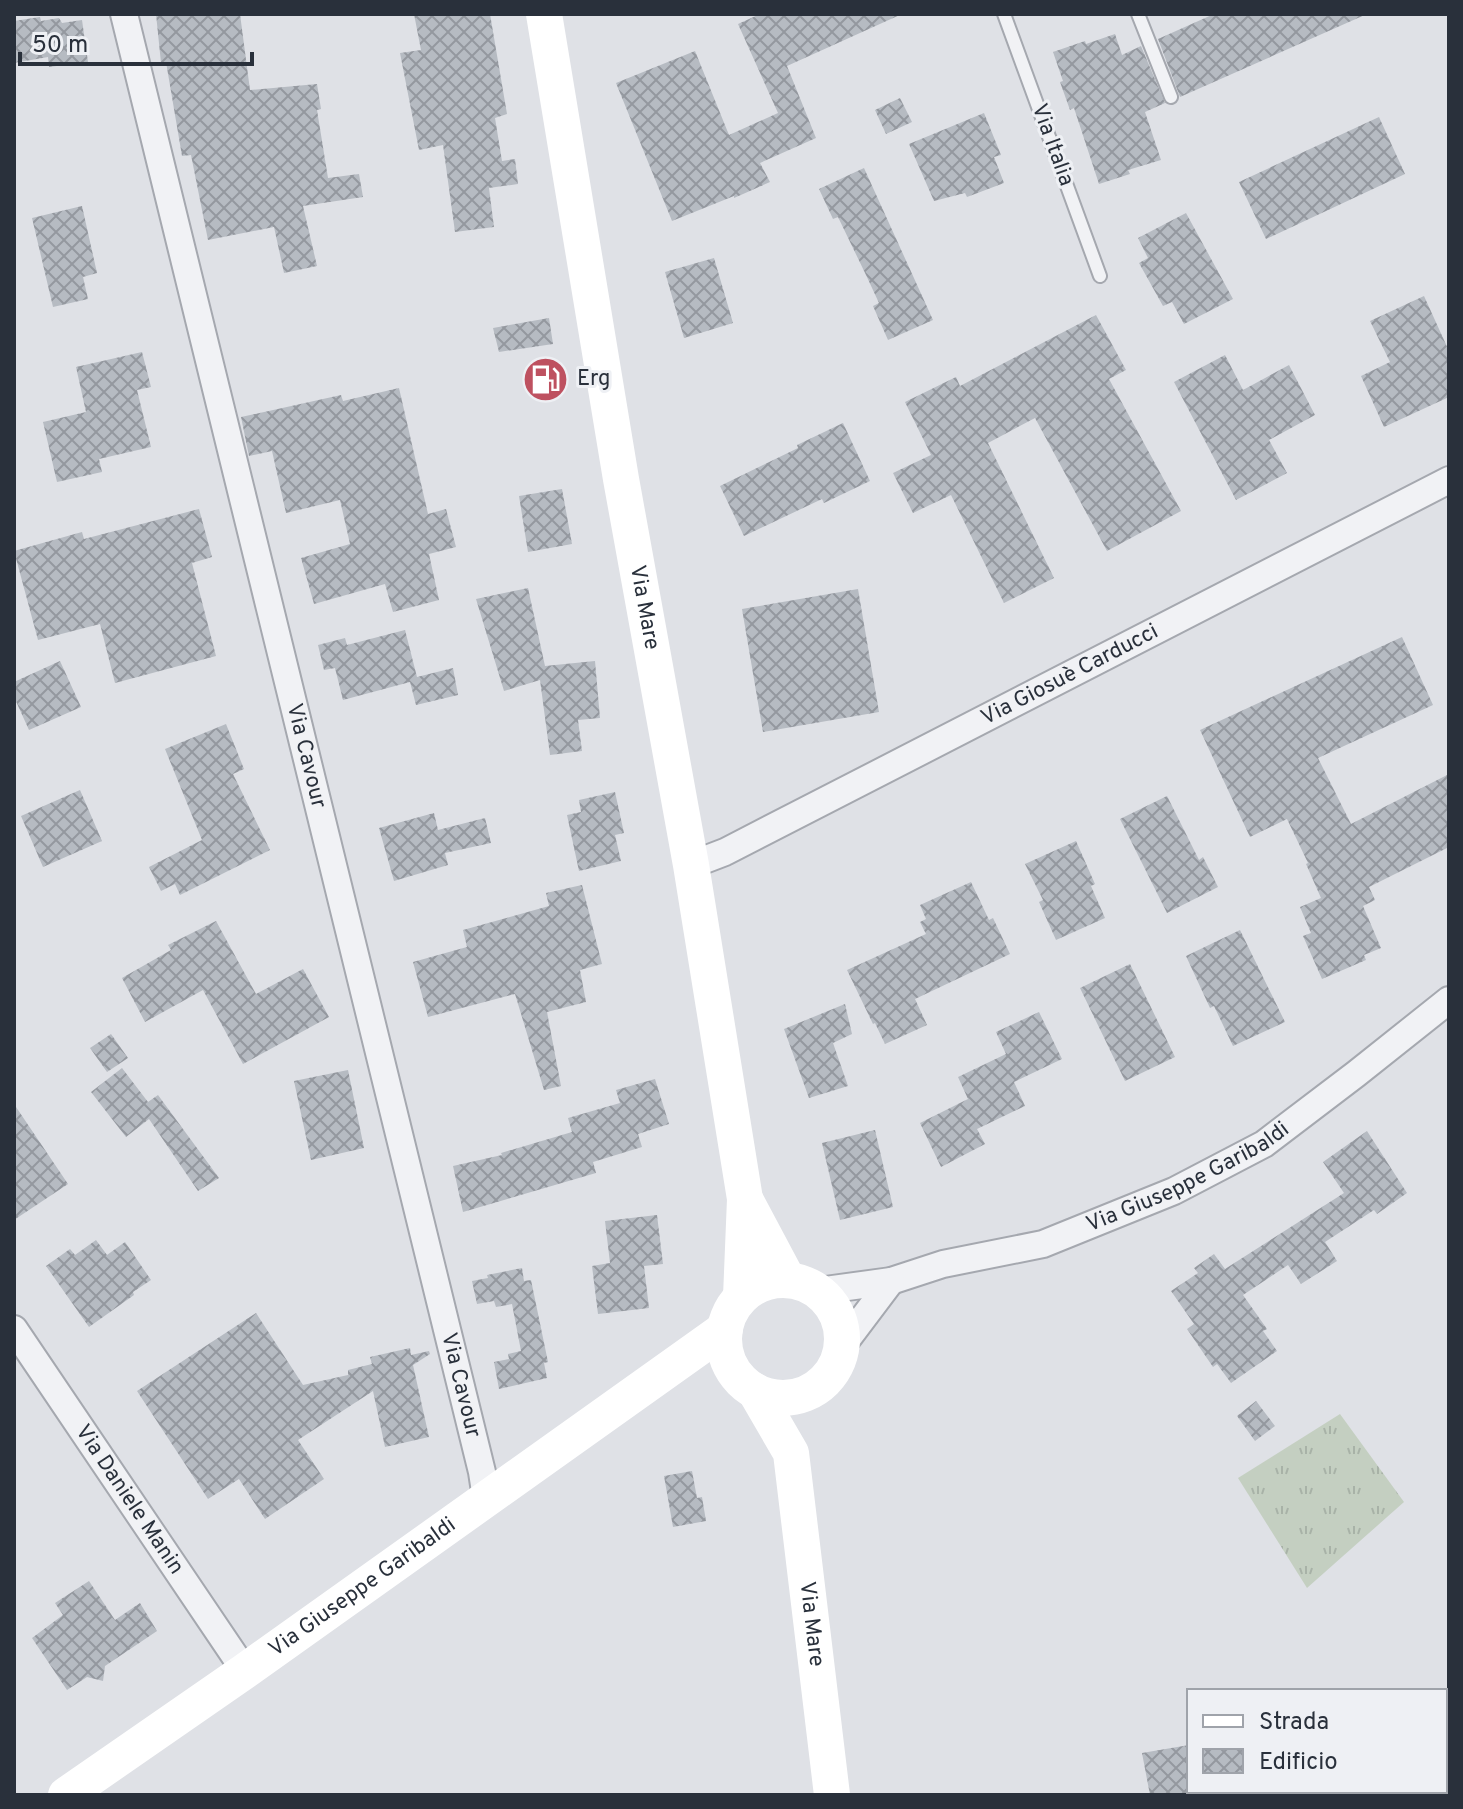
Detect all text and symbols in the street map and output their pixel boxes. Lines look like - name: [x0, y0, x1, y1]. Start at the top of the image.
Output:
- scale bar: [20, 16, 252, 66]
- text: 50 m: [32, 31, 88, 61]
- street label: Via Italia: [1025, 100, 1079, 190]
- fuel station icon: Erg: [522, 355, 570, 403]
- place label: Erg: [577, 366, 610, 393]
- street label: Via Mare: [623, 563, 665, 652]
- street label: Via Giosuè Carducci: [977, 618, 1163, 732]
- street label: Via Cavour: [280, 701, 332, 812]
- street label: Via Giuseppe Garibaldi: [1082, 1116, 1295, 1238]
- street label: Via Cavour: [435, 1330, 487, 1441]
- street label: Via Daniele Manin: [69, 1420, 189, 1580]
- street label: Via Giuseppe Garibaldi: [264, 1512, 461, 1663]
- street label: Via Mare: [793, 1580, 830, 1668]
- legend: [1187, 1689, 1447, 1793]
- text: Strada: [1259, 1708, 1329, 1738]
- text: Edificio: [1259, 1748, 1338, 1778]

